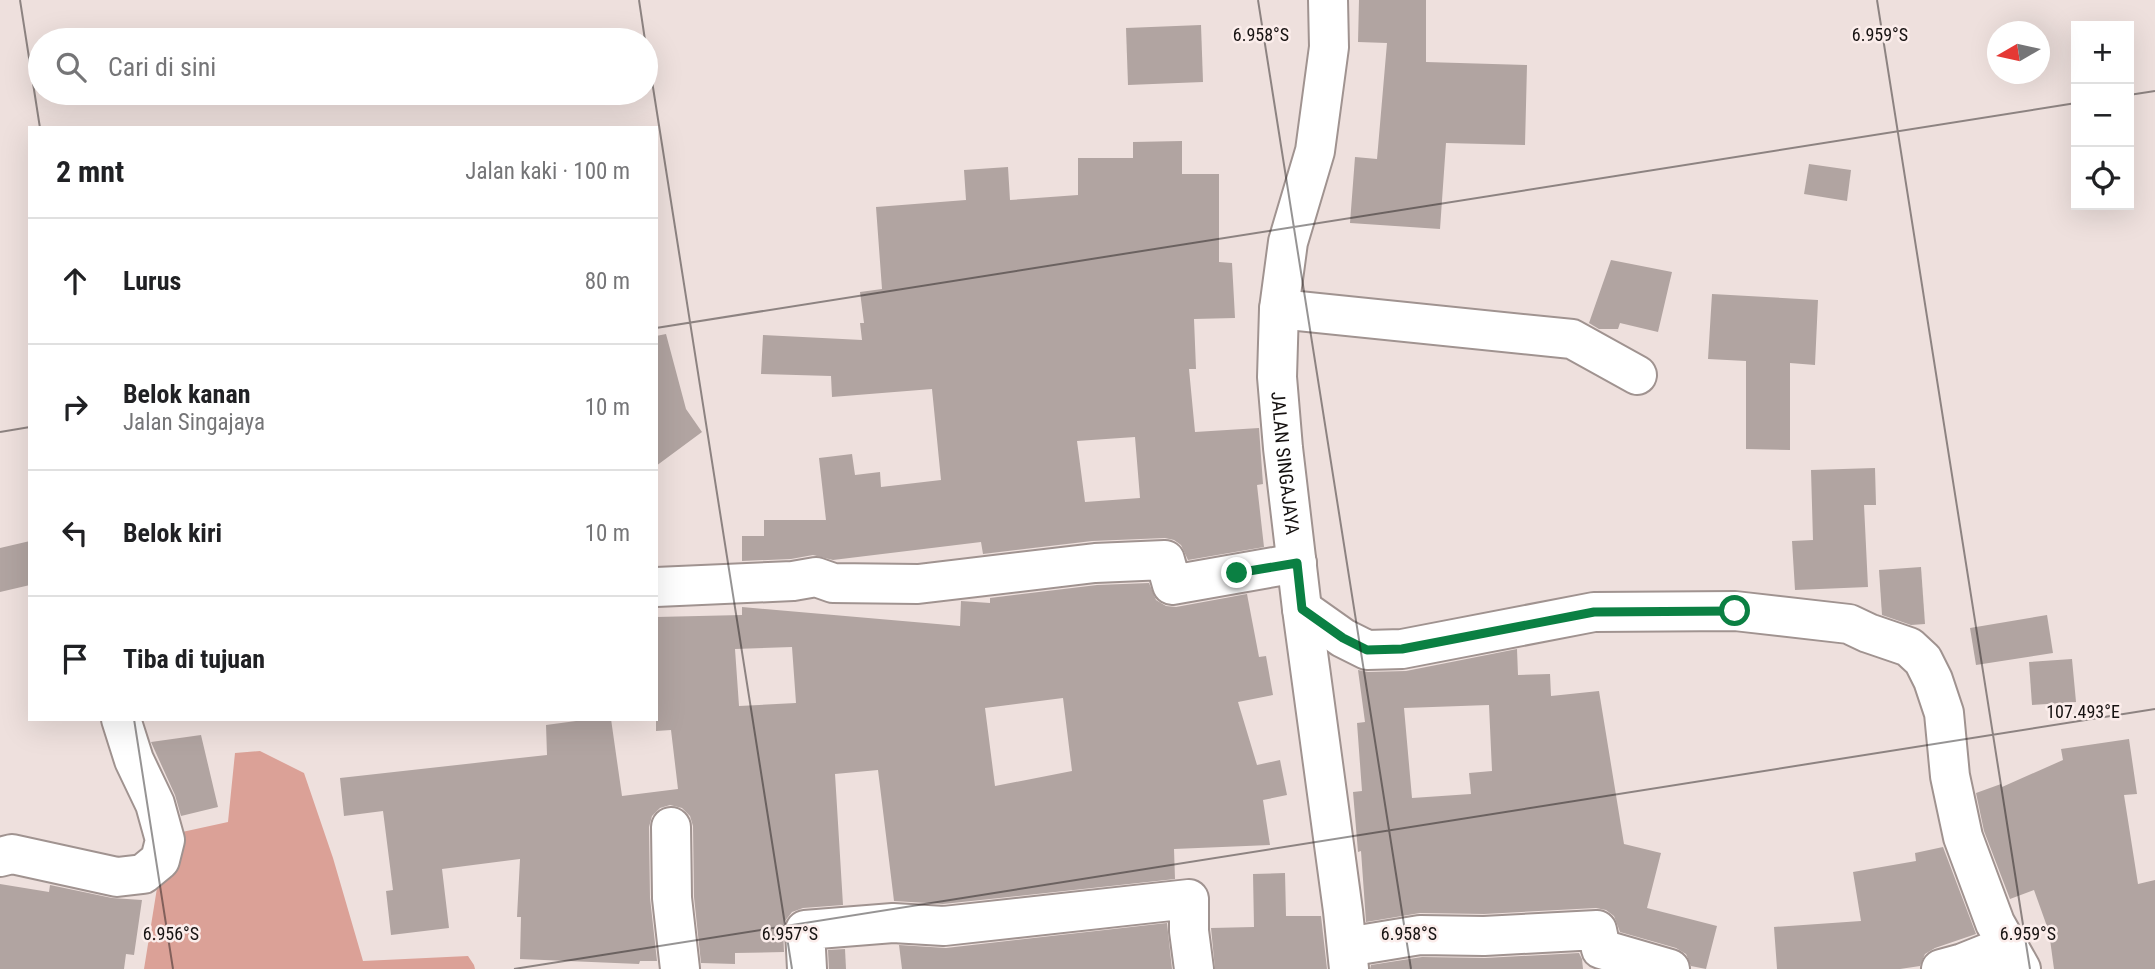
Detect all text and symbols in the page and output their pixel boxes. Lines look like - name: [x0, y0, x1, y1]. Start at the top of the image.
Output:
- north arrow: [1987, 21, 2050, 84]
- map controls: [2071, 21, 2134, 210]
- button: +: [2071, 21, 2134, 84]
- text: 6.958°S: [1233, 24, 1289, 45]
- text: 6.959°S: [1852, 24, 1908, 45]
- search box: [28, 28, 658, 105]
- icon: search: [52, 48, 90, 86]
- text: Cari di sini: [108, 52, 216, 82]
- button: −: [2071, 84, 2134, 147]
- button: locate: [2071, 147, 2134, 210]
- text: 2 mnt: [56, 154, 124, 189]
- text: Jalan kaki · 100 m: [465, 158, 630, 185]
- icon: ahead: [56, 262, 94, 300]
- text: Lurus: [123, 266, 181, 296]
- text: 80 m: [585, 268, 630, 295]
- text: Belok kanan: [123, 379, 250, 409]
- icon: right: [56, 388, 94, 426]
- street label: JALAN SINGAJAYA: [1267, 390, 1305, 536]
- text: 10 m: [585, 394, 630, 421]
- text: Jalan Singajaya: [123, 409, 265, 436]
- icon: left: [56, 514, 94, 552]
- text: Belok kiri: [123, 518, 222, 548]
- text: 10 m: [585, 520, 630, 547]
- route end: [1221, 557, 1252, 588]
- route start: [1719, 595, 1750, 626]
- icon: arrive: [56, 640, 94, 678]
- text: Tiba di tujuan: [123, 644, 265, 674]
- text: 107.493°E: [2046, 701, 2120, 722]
- text: 6.956°S: [143, 923, 199, 944]
- text: 6.957°S: [762, 923, 818, 944]
- text: 6.958°S: [1381, 923, 1437, 944]
- text: 6.959°S: [2000, 923, 2056, 944]

